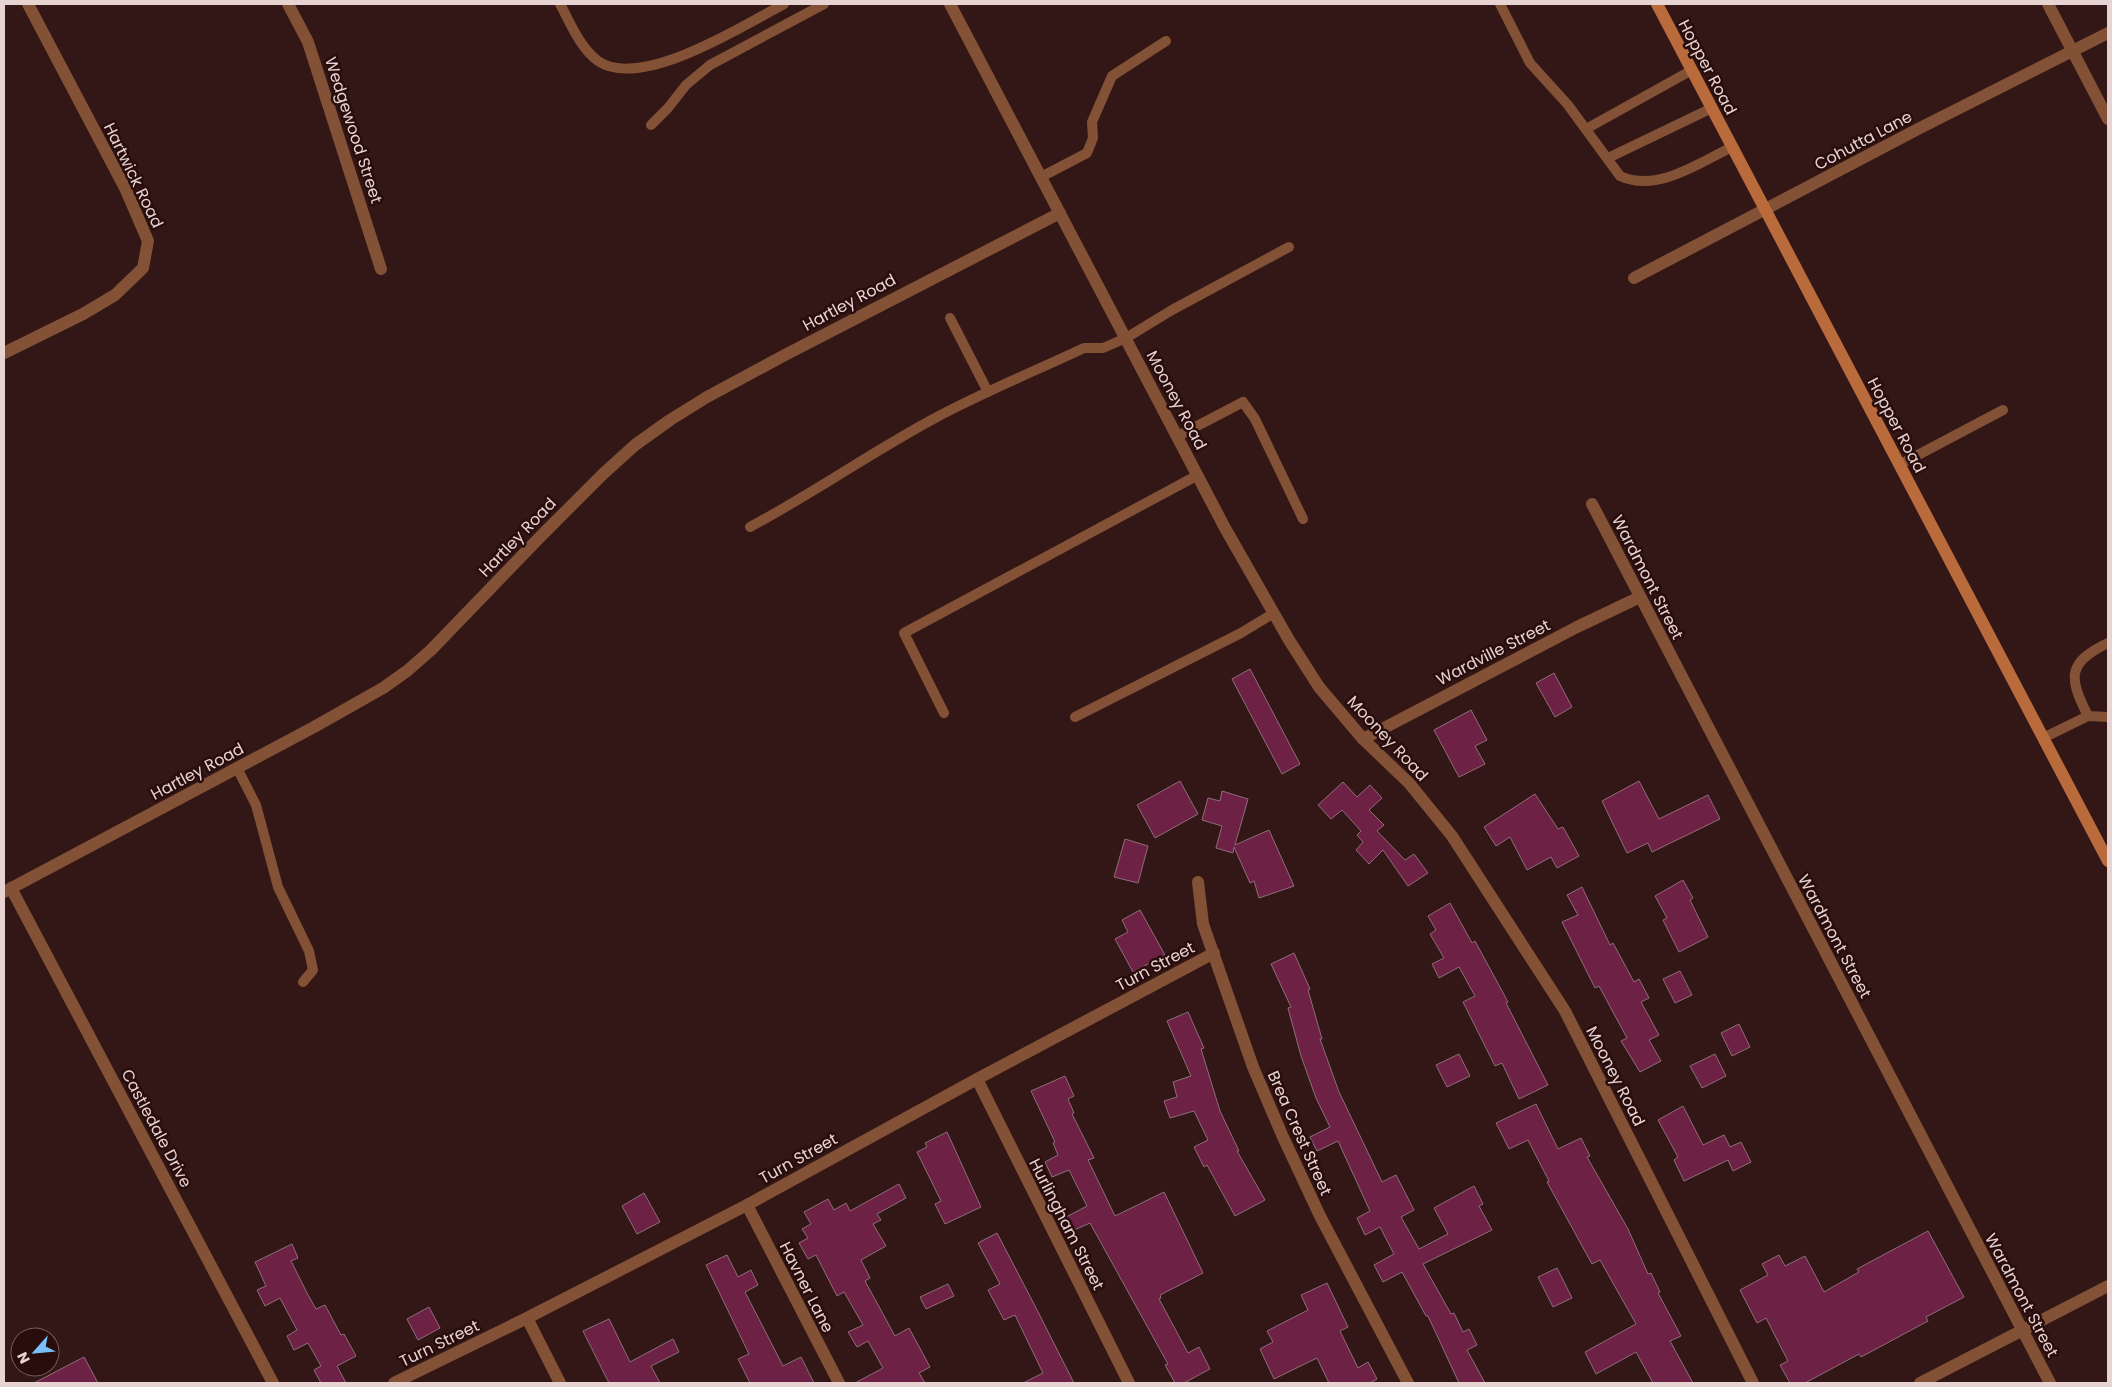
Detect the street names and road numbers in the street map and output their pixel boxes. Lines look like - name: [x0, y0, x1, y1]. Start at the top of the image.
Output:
- street label: Hopper Road: [1673, 16, 1742, 119]
- street label: Wedgewood Street: [319, 54, 388, 206]
- street label: Cohutta Lane: [1810, 105, 1916, 176]
- street label: Hartwick Road: [98, 119, 169, 232]
- street label: Hartley Road: [799, 268, 900, 337]
- street label: Mooney Road: [1141, 347, 1212, 454]
- street label: Hopper Road: [1862, 374, 1931, 477]
- street label: Hartley Road: [474, 493, 561, 582]
- street label: Wardmont Street: [1606, 511, 1689, 644]
- street label: Wardville Street: [1432, 614, 1554, 691]
- street label: Mooney Road: [1342, 691, 1433, 786]
- street label: Hartley Road: [147, 737, 248, 806]
- street label: Wardmont Street: [1792, 870, 1877, 1002]
- street label: Turn Street: [1112, 936, 1199, 997]
- street label: Mooney Road: [1580, 1022, 1651, 1130]
- street label: Castledale Drive: [116, 1065, 198, 1192]
- street label: Brea Crest Street: [1262, 1067, 1337, 1199]
- street label: Turn Street: [755, 1127, 842, 1189]
- street label: Hurlingham Street: [1023, 1154, 1110, 1294]
- street label: Wardmont Street: [1979, 1229, 2064, 1361]
- street label: Havner Lane: [774, 1238, 839, 1337]
- street label: Turn Street: [395, 1314, 483, 1373]

